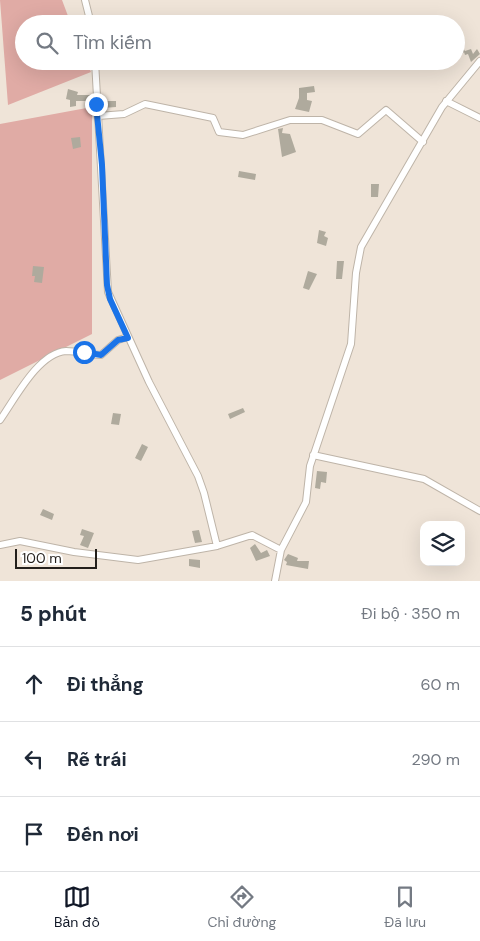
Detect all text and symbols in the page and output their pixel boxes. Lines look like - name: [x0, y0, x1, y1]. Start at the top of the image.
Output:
- search box: [15, 15, 465, 70]
- icon: search: [33, 29, 61, 57]
- text: Tìm kiếm: [73, 30, 152, 55]
- route end: [85, 93, 108, 116]
- route start: [73, 341, 96, 364]
- map controls: [420, 521, 465, 566]
- button: layers: [420, 521, 465, 566]
- scale bar: [15, 546, 98, 569]
- text: 100 m: [22, 549, 62, 567]
- text: 5 phút: [20, 600, 87, 628]
- text: Đi bộ · 350 m: [361, 603, 460, 624]
- icon: ahead: [20, 670, 48, 698]
- text: Đi thẳng: [67, 672, 144, 697]
- text: 60 m: [420, 674, 460, 695]
- icon: left: [20, 745, 48, 773]
- text: Rẽ trái: [67, 747, 127, 772]
- text: 290 m: [411, 749, 460, 770]
- icon: arrive: [20, 820, 48, 848]
- text: Đến nơi: [67, 822, 139, 847]
- tab: Bản đồ: [54, 883, 100, 931]
- tab: Chỉ đường: [208, 883, 276, 931]
- tab: Đã lưu: [384, 883, 426, 931]

